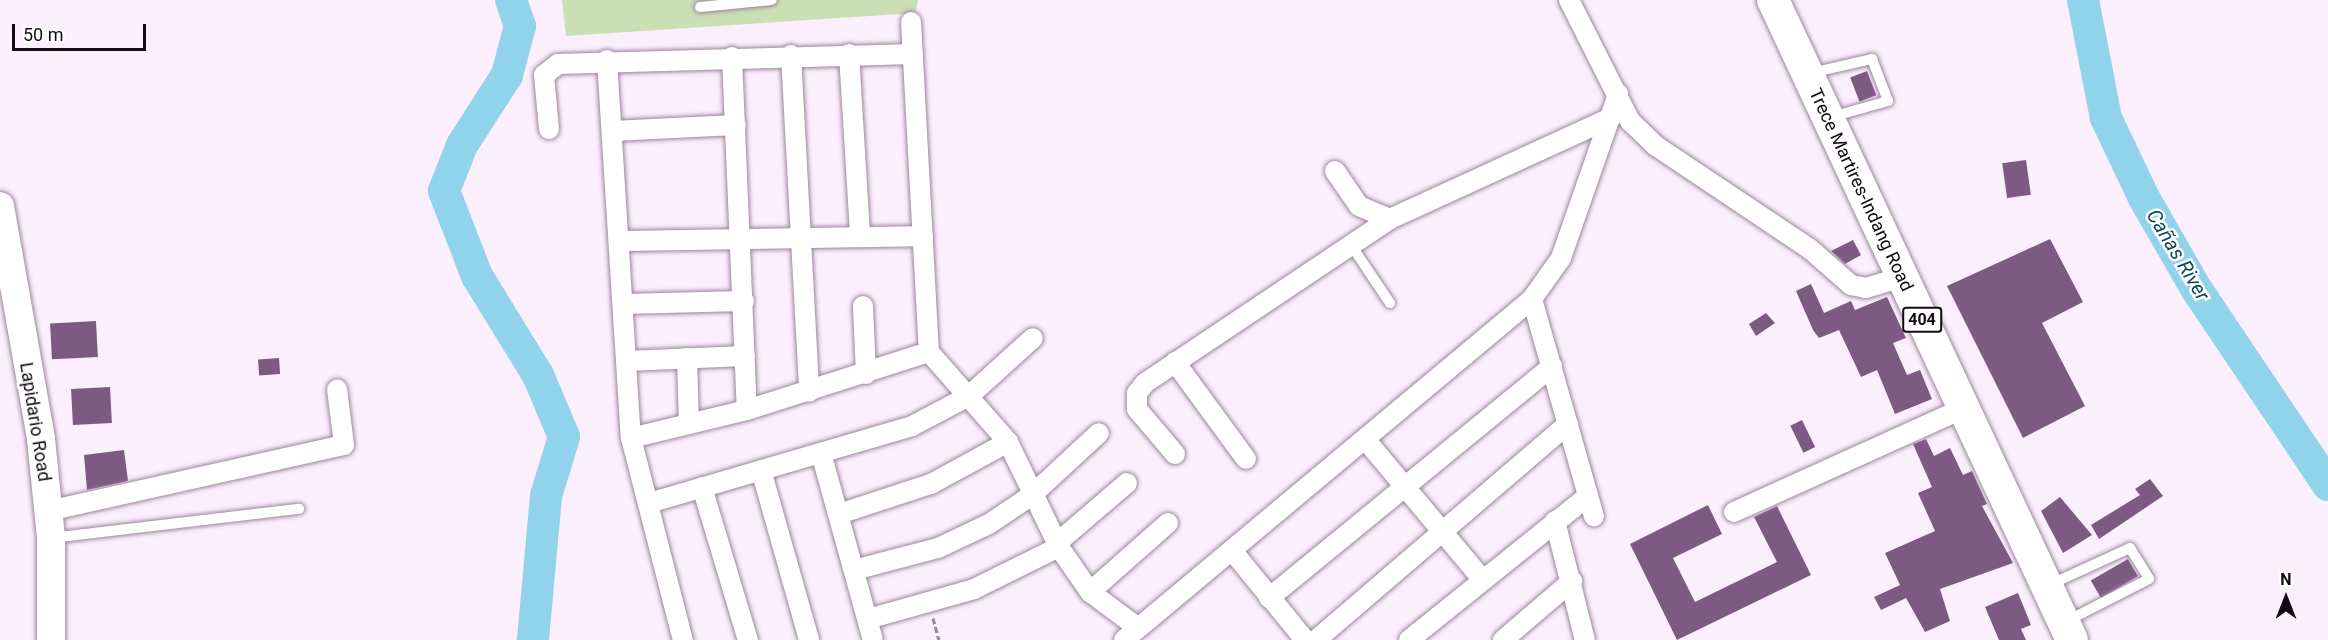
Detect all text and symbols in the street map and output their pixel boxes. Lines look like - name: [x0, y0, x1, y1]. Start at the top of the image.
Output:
- scale bar: [15, 12, 148, 50]
- text: 50 m: [23, 24, 63, 45]
- street label: Trece Martires-Indang Road: [1804, 85, 1918, 295]
- water label: Cañas River: [2141, 205, 2215, 305]
- road number: 404: [1901, 307, 1943, 333]
- street label: Lapidario Road: [15, 361, 55, 483]
- north arrow: [2256, 568, 2316, 628]
- text: N: [2280, 570, 2292, 589]

